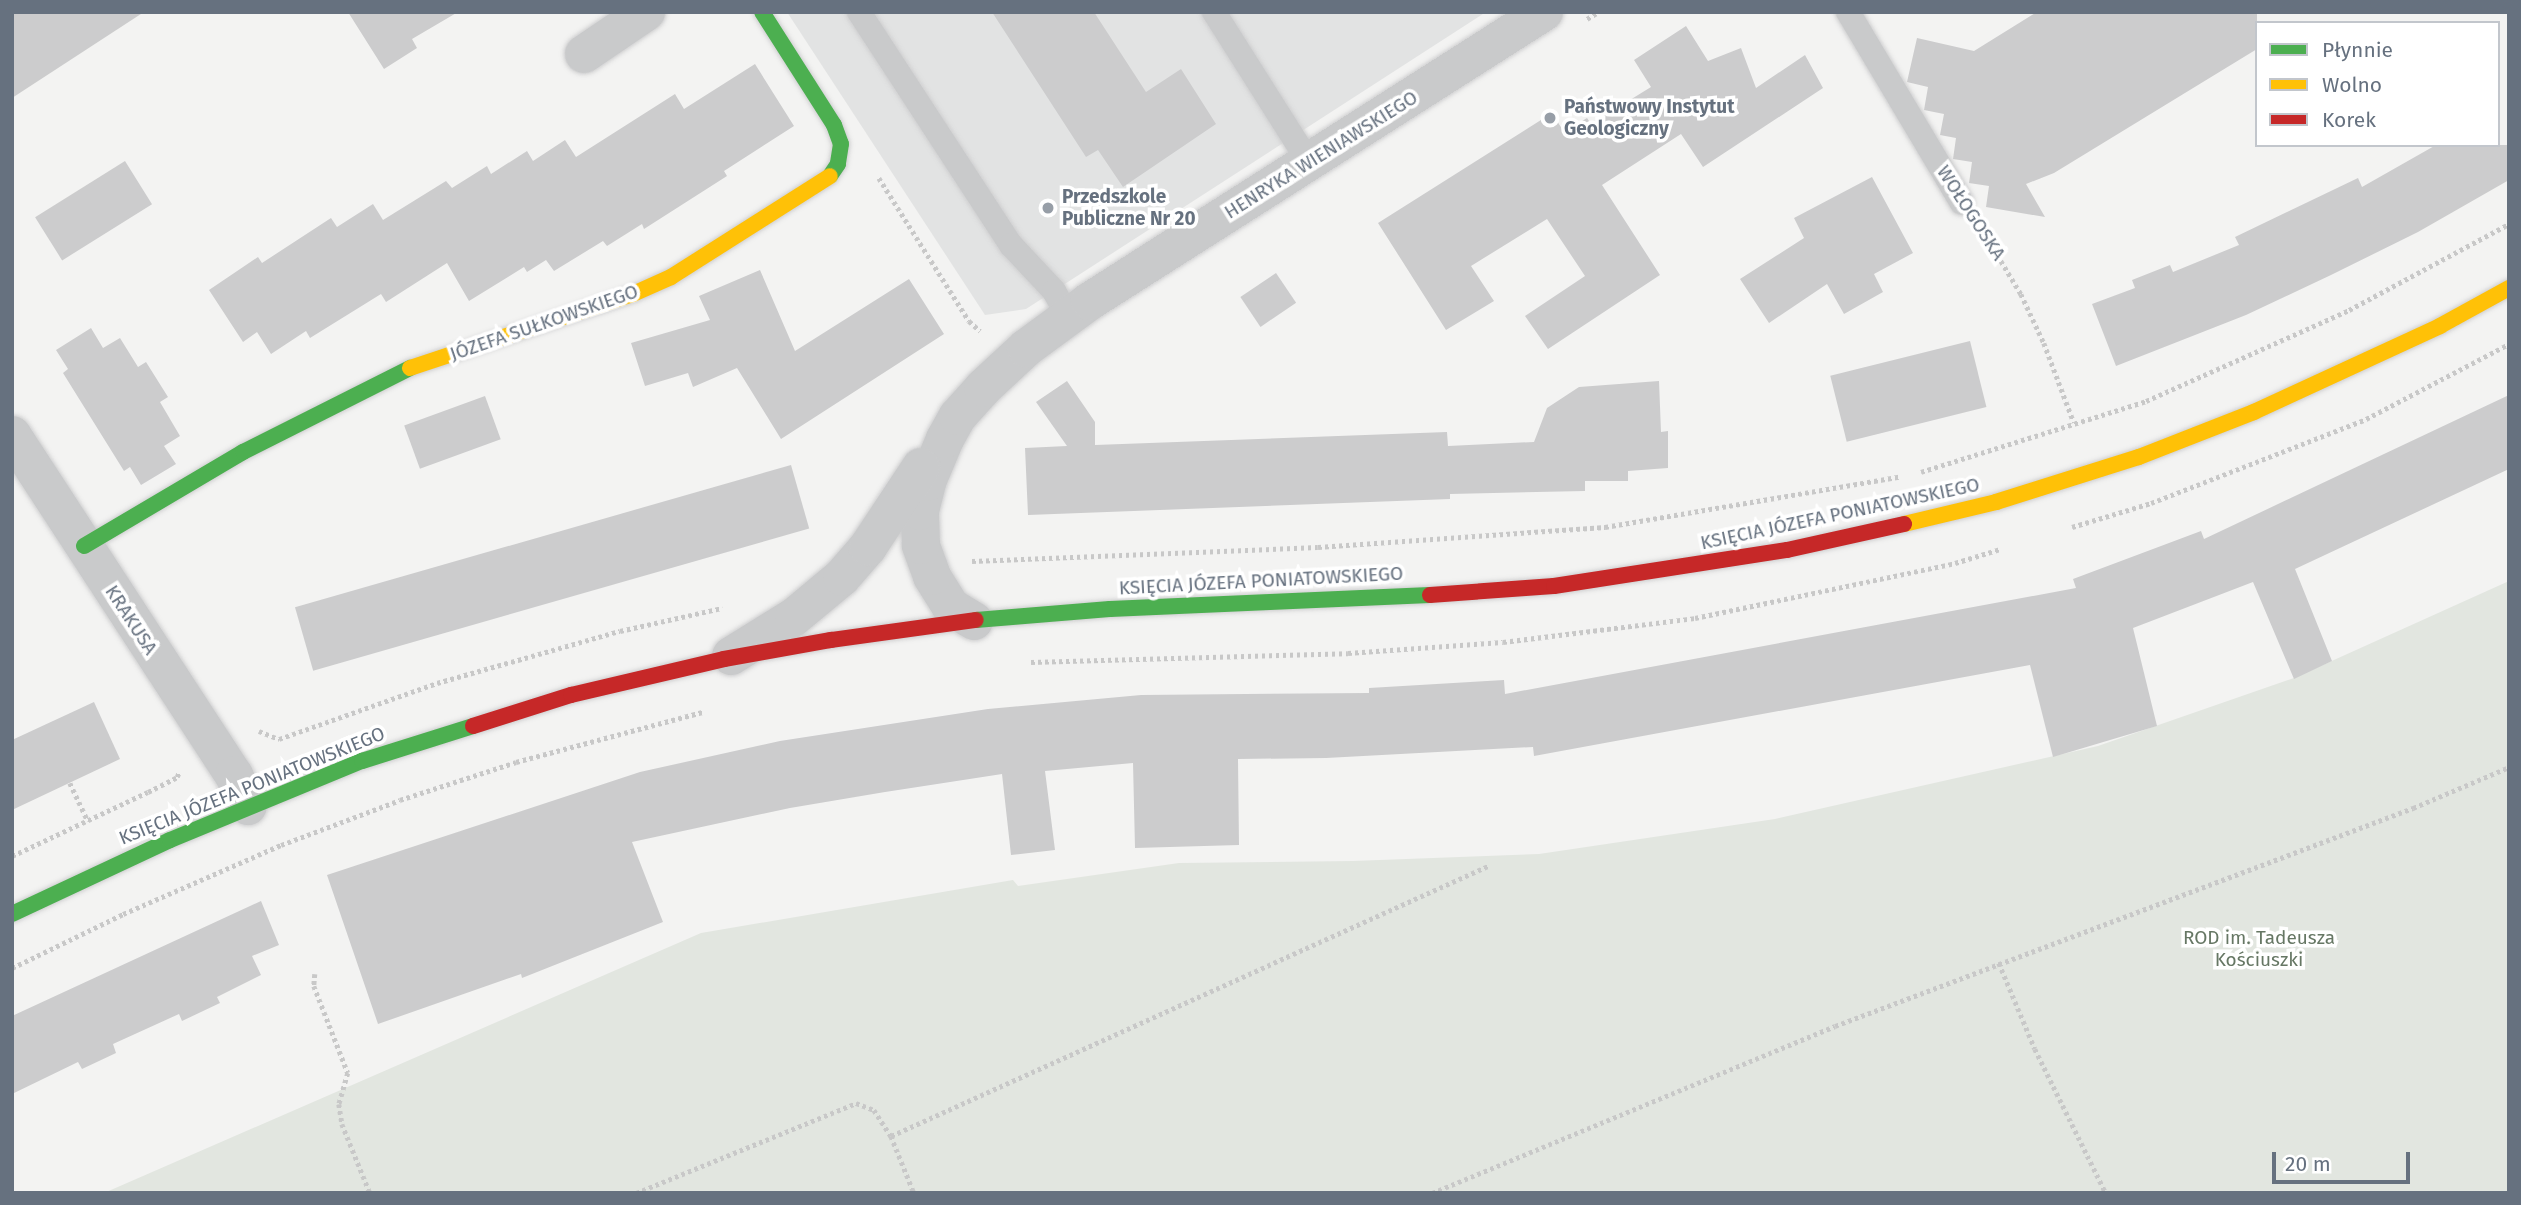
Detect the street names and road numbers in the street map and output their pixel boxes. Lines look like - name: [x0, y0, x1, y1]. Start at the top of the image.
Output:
- street label: HENRYKA WIENIAWSKIEGO: [1220, 86, 1422, 224]
- street label: WOŁOGOSKA: [1932, 161, 2010, 265]
- street label: JÓZEFA SUŁKOWSKIEGO: [447, 280, 641, 366]
- street label: KSIĘCIA JÓZEFA PONIATOWSKIEGO: [1698, 473, 1982, 555]
- street label: KSIĘCIA JÓZEFA PONIATOWSKIEGO: [1118, 562, 1404, 600]
- street label: KRAKUSA: [100, 581, 162, 659]
- street label: KSIĘCIA JÓZEFA PONIATOWSKIEGO: [116, 722, 388, 850]

